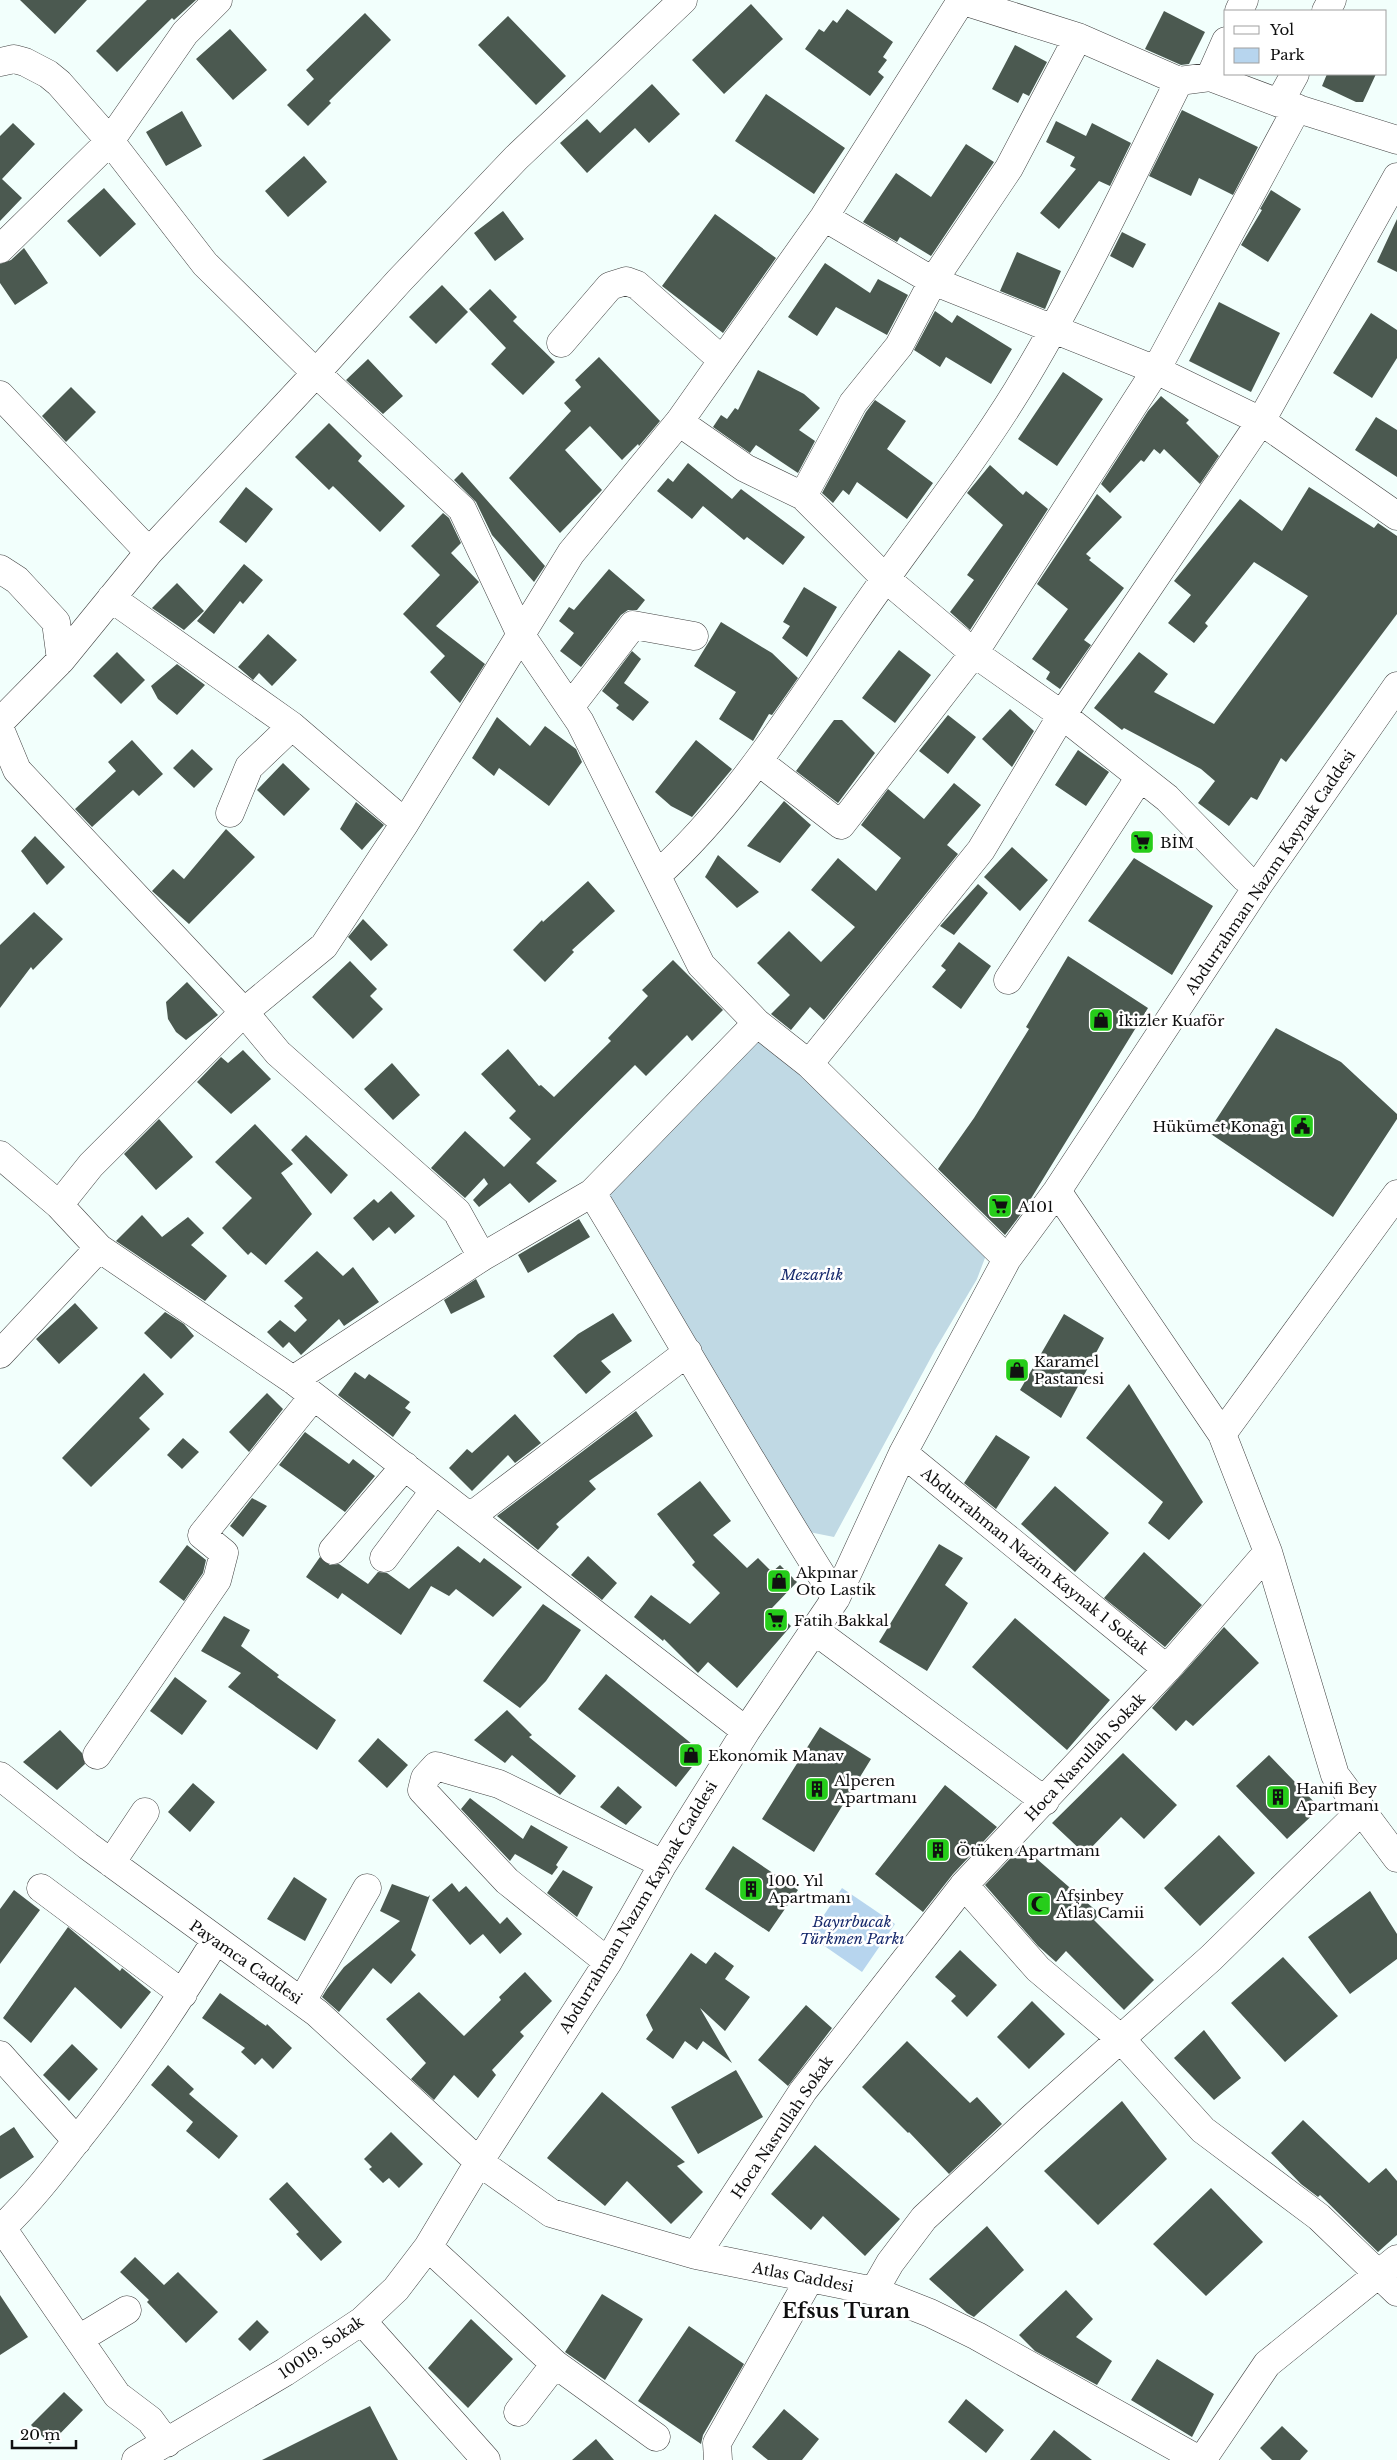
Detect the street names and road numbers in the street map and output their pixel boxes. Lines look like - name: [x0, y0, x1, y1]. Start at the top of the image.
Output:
- street label: Abdurrahman Nazım Kaynak Caddesi: [1180, 746, 1359, 999]
- street label: Abdurrahman Nazim Kaynak 1 Sokak: [917, 1463, 1153, 1659]
- street label: Hoca Nasrullah Sokak: [1021, 1689, 1150, 1825]
- street label: Abdurrahman Nazım Kaynak Caddesi: [554, 1777, 721, 2037]
- street label: Payamca Caddesi: [186, 1916, 306, 2008]
- street label: Hoca Nasrullah Sokak: [727, 2051, 837, 2202]
- street label: Atlas Caddesi: [750, 2258, 855, 2296]
- street label: 10019. Sokak: [275, 2311, 368, 2382]

